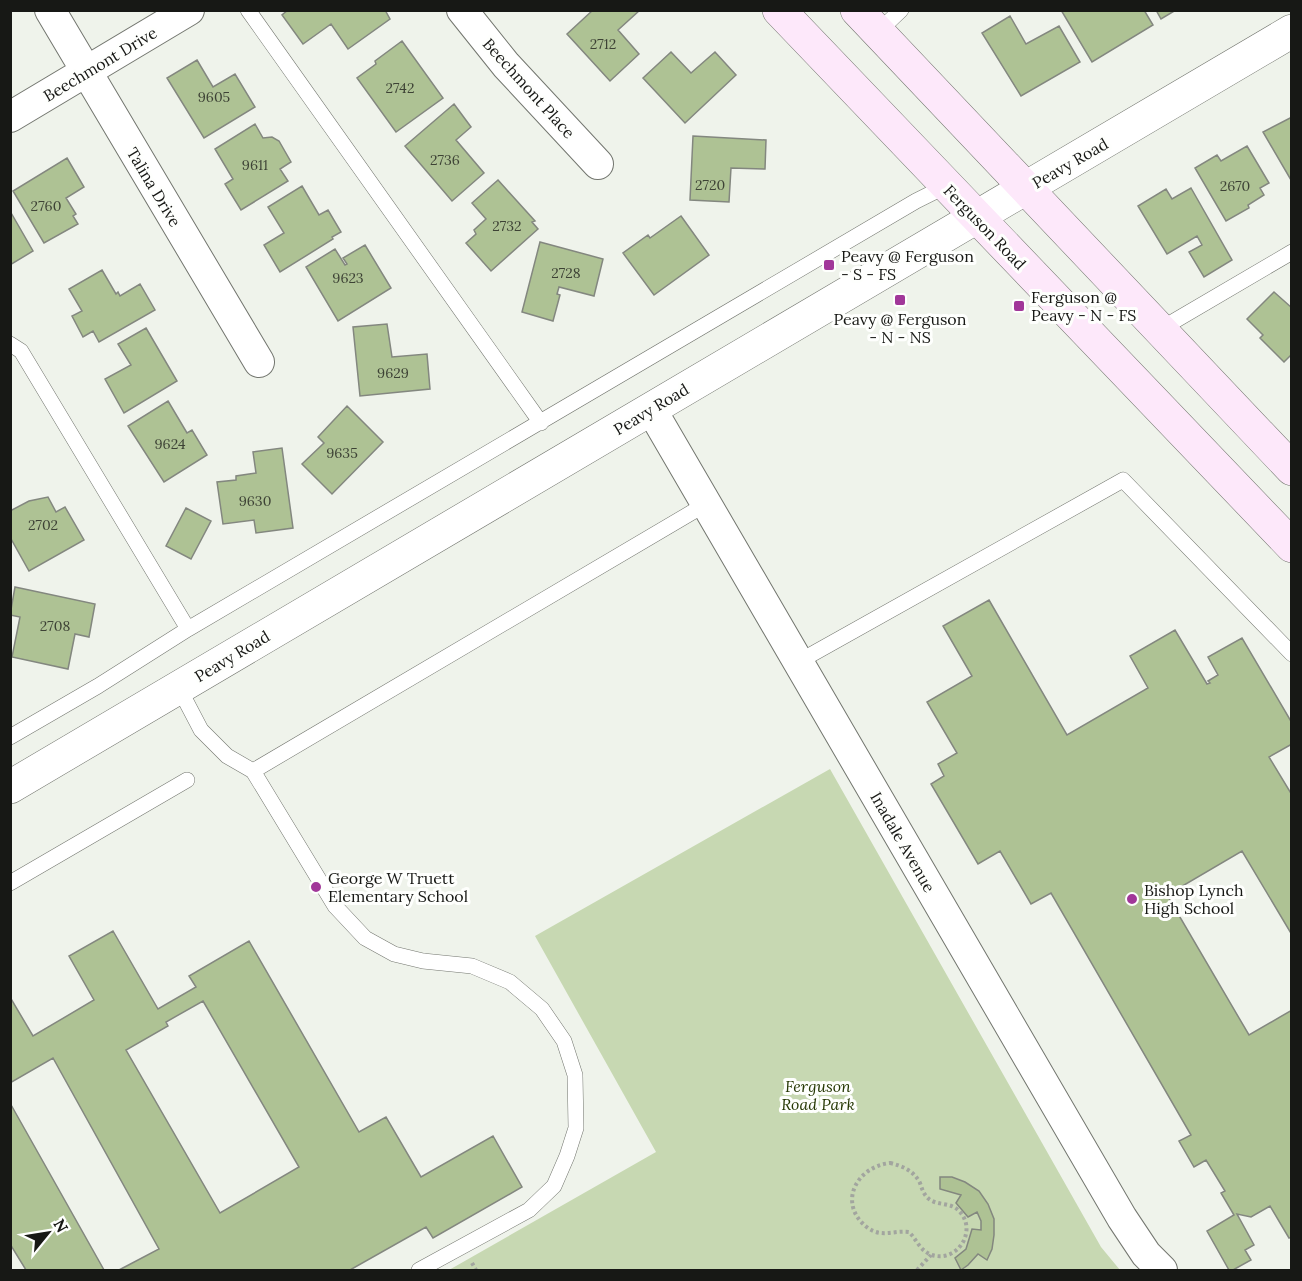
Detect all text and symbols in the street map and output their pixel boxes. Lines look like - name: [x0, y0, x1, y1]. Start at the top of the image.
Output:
- street label: Beechmont Drive: [40, 22, 161, 106]
- street label: Beechmont Place: [479, 34, 580, 143]
- house number: 2712: [590, 35, 616, 53]
- house number: 2742: [386, 79, 414, 97]
- house number: 9605: [198, 88, 230, 106]
- street label: Peavy Road: [1029, 133, 1112, 193]
- street label: Talina Drive: [122, 144, 186, 231]
- house number: 2736: [430, 151, 460, 169]
- house number: 9611: [242, 156, 268, 174]
- house number: 2720: [695, 176, 725, 194]
- house number: 2670: [1220, 177, 1250, 195]
- street label: Ferguson Road: [940, 180, 1031, 274]
- house number: 2760: [31, 197, 61, 215]
- house number: 2732: [492, 217, 522, 235]
- place label: Peavy @ Ferguson - S - FS: [841, 246, 974, 284]
- marker: Peavy @ Ferguson - S - FS: [822, 258, 836, 272]
- house number: 2728: [551, 264, 581, 282]
- house number: 9623: [332, 269, 364, 287]
- place label: Ferguson @ Peavy - N - FS: [1031, 287, 1136, 325]
- marker: Peavy @ Ferguson - N - NS: [893, 293, 907, 307]
- marker: Ferguson @ Peavy - N - FS: [1012, 299, 1026, 313]
- place label: Peavy @ Ferguson - N - NS: [834, 309, 967, 347]
- house number: 9629: [377, 364, 409, 382]
- street label: Peavy Road: [610, 379, 693, 439]
- house number: 9624: [155, 435, 186, 453]
- house number: 9635: [326, 444, 358, 462]
- house number: 9630: [239, 492, 271, 510]
- house number: 2702: [28, 516, 58, 534]
- house number: 2708: [40, 617, 70, 635]
- street label: Peavy Road: [191, 626, 274, 686]
- street label: Inadale Avenue: [866, 788, 940, 896]
- place label: George W Truett Elementary School: [328, 868, 468, 906]
- marker: George W Truett Elementary School: [309, 880, 323, 894]
- place label: Bishop Lynch High School: [1144, 880, 1244, 918]
- marker: Bishop Lynch High School: [1125, 892, 1139, 906]
- park label: Ferguson Road Park: [781, 1076, 855, 1114]
- north arrow: [18, 1203, 78, 1263]
- text: N: [49, 1215, 73, 1236]

